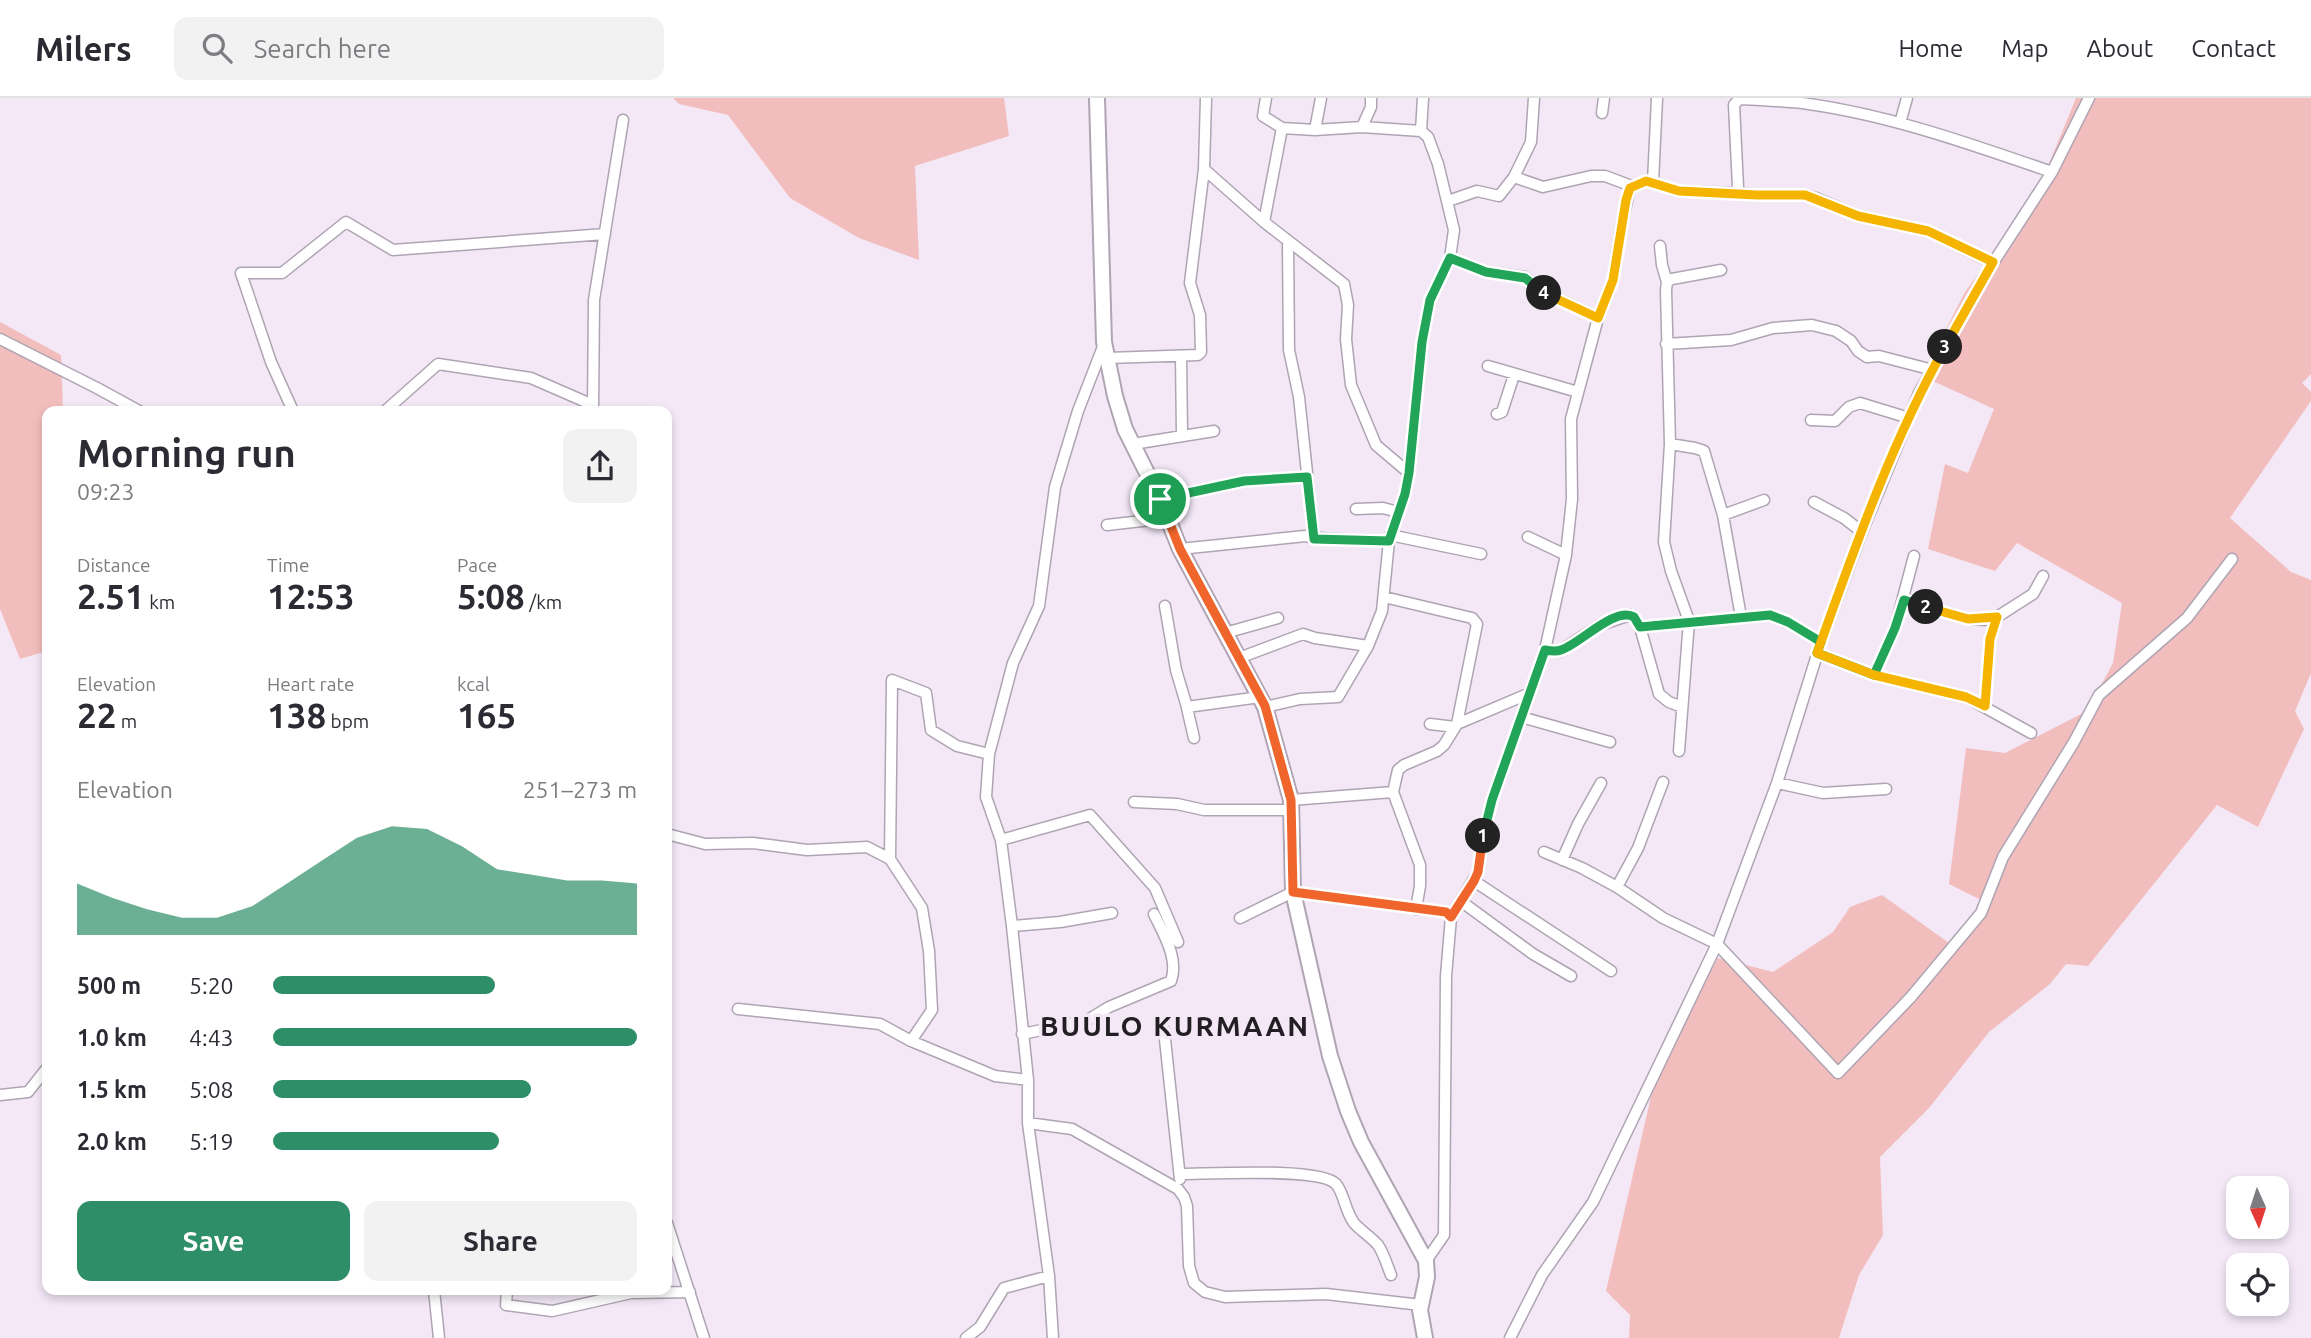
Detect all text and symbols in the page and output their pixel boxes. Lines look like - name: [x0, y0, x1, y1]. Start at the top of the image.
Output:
- search box: [174, 17, 664, 80]
- icon: search: [198, 29, 236, 67]
- text: Milers: [35, 30, 132, 67]
- text: Search here: [254, 34, 391, 63]
- text: Home: [1898, 35, 1963, 62]
- text: Map: [2001, 35, 2048, 62]
- text: About: [2086, 35, 2153, 62]
- text: Contact: [2191, 35, 2276, 62]
- pin: 4: [1526, 276, 1562, 310]
- text: 4: [1538, 281, 1549, 303]
- pin: 3: [1927, 330, 1962, 364]
- text: 3: [1939, 335, 1950, 357]
- button: share: [563, 429, 637, 503]
- text: Morning run: [77, 432, 296, 474]
- pin: [1130, 469, 1190, 529]
- text: 09:23: [77, 479, 135, 504]
- icon: arrive: [1141, 480, 1179, 518]
- text: Distance: [77, 554, 151, 576]
- text: Time: [267, 554, 309, 576]
- text: Pace: [457, 554, 497, 576]
- text: 2.51: [77, 576, 145, 616]
- text: 12:53: [267, 576, 355, 616]
- text: 5:08: [457, 576, 525, 616]
- pin: 2: [1909, 589, 1944, 624]
- text: km: [145, 591, 175, 613]
- text: /km: [525, 591, 562, 613]
- text: 2: [1920, 595, 1931, 617]
- text: Elevation: [77, 673, 156, 695]
- text: Heart rate: [267, 673, 354, 695]
- text: kcal: [457, 673, 490, 695]
- text: 22: [77, 695, 116, 735]
- text: 138: [267, 695, 326, 735]
- text: 165: [457, 695, 516, 735]
- text: m: [116, 710, 137, 732]
- text: bpm: [326, 710, 369, 732]
- text: Elevation: [77, 777, 173, 802]
- text: 251–273 m: [523, 777, 637, 802]
- pin: 1: [1466, 818, 1500, 854]
- text: 1: [1477, 824, 1488, 846]
- text: 500 m: [77, 973, 141, 998]
- text: 5:20: [189, 973, 234, 998]
- district label: BUULO KURMAAN: [1040, 1010, 1310, 1041]
- text: 1.0 km: [77, 1025, 147, 1050]
- text: 4:43: [189, 1025, 234, 1050]
- text: 1.5 km: [77, 1077, 147, 1102]
- text: 5:08: [189, 1077, 234, 1102]
- text: 2.0 km: [77, 1129, 147, 1154]
- text: 5:19: [189, 1129, 234, 1154]
- north arrow: [2226, 1176, 2289, 1239]
- map controls: [2226, 1176, 2289, 1316]
- button: Save: [77, 1201, 350, 1281]
- button: Share: [364, 1201, 637, 1281]
- button: locate: [2226, 1253, 2289, 1316]

